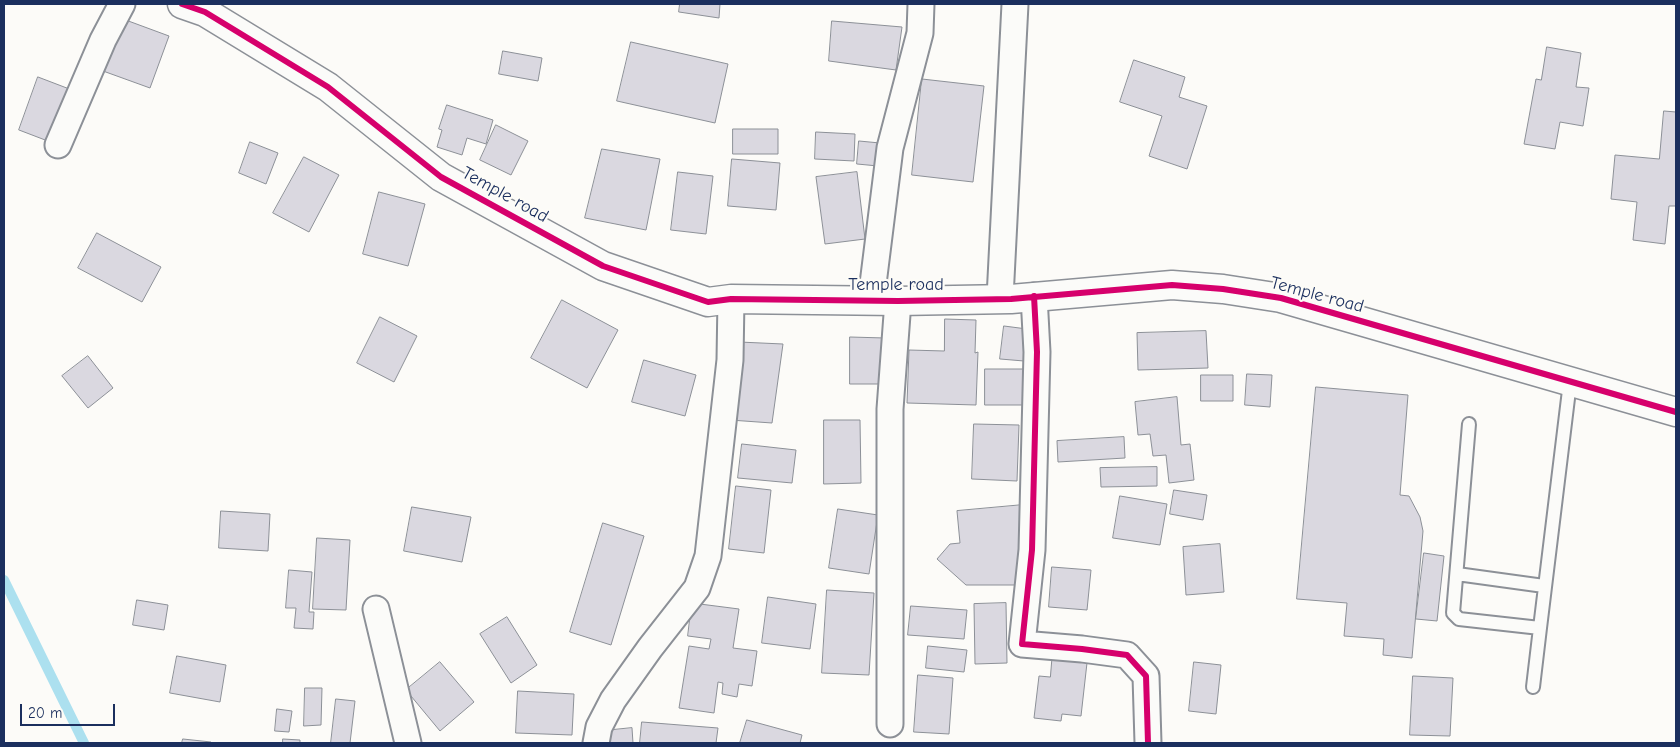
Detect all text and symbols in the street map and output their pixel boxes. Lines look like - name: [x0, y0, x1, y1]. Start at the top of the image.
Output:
- street label: Temple road: [458, 162, 552, 228]
- street label: Temple road: [1268, 272, 1366, 318]
- street label: Temple road: [848, 274, 944, 296]
- scale bar: [22, 694, 118, 726]
- text: 20 m: [28, 704, 62, 722]

